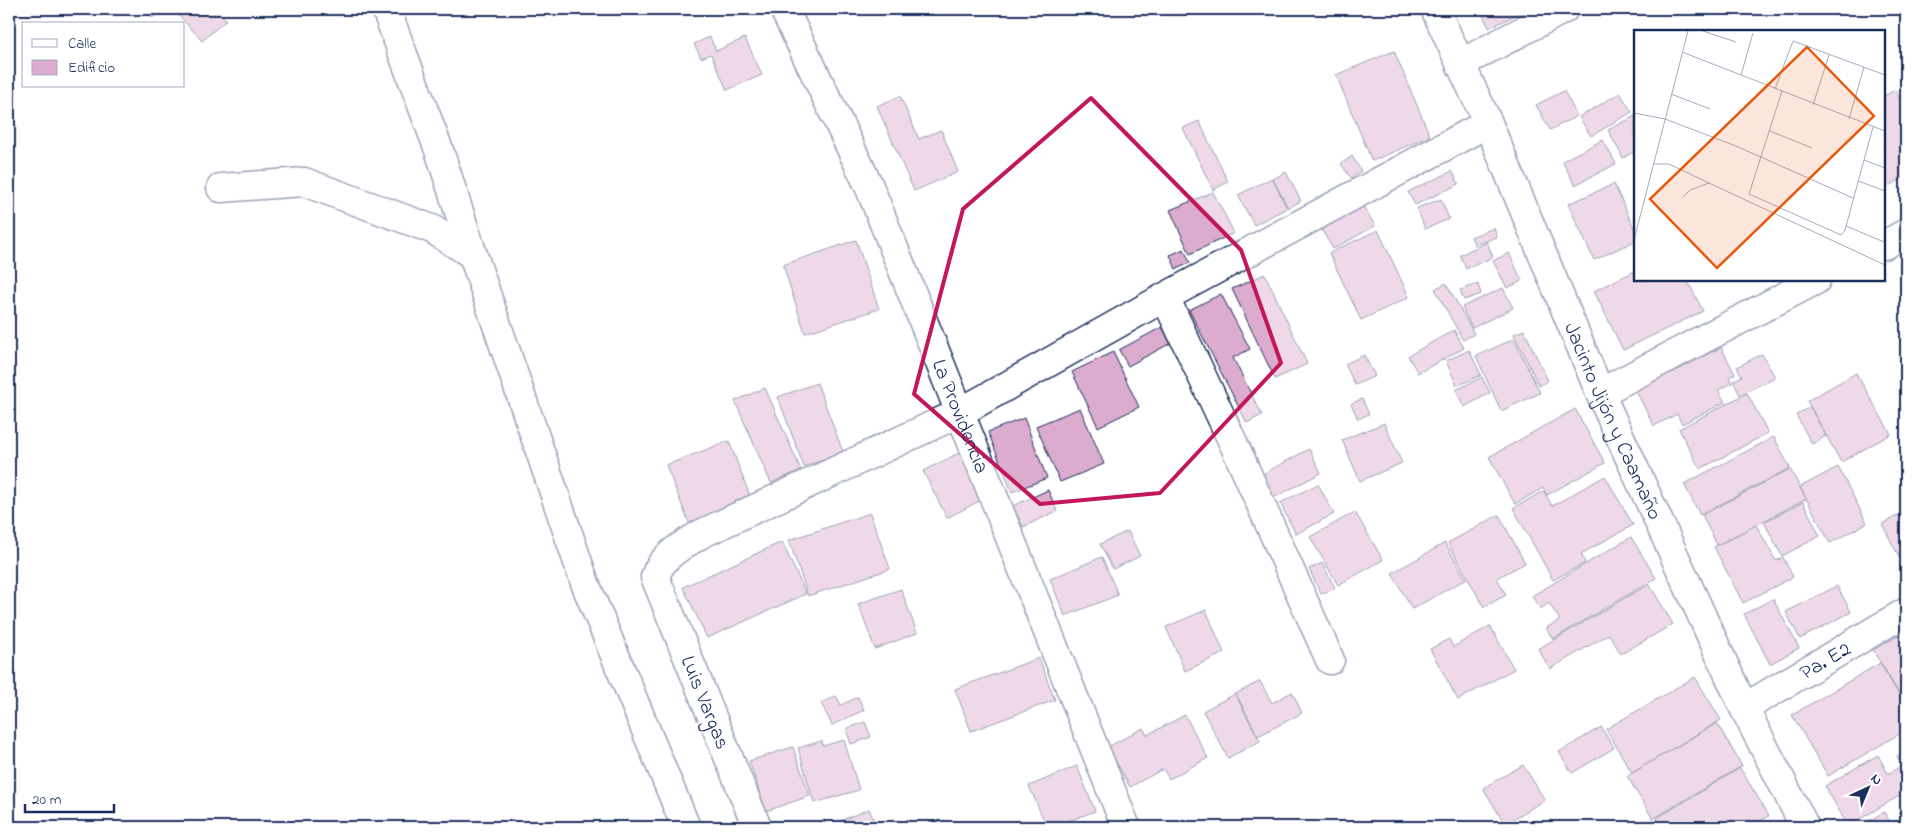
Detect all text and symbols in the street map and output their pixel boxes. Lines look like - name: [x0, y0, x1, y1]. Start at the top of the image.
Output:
- legend: [22, 22, 185, 88]
- inset map: [1634, 30, 1885, 281]
- text: Calle: [68, 33, 96, 55]
- text: Edificio: [68, 57, 115, 79]
- street label: Jacinto Jijón y Caamaño: [1555, 318, 1669, 525]
- street label: La Providencia: [923, 355, 996, 478]
- street label: Pa. E2: [1795, 635, 1857, 689]
- street label: Luis Vargas: [670, 651, 737, 755]
- north arrow: [1842, 764, 1892, 814]
- text: N: [1865, 769, 1887, 791]
- scale bar: [25, 781, 114, 813]
- text: 20 m: [32, 789, 62, 811]

